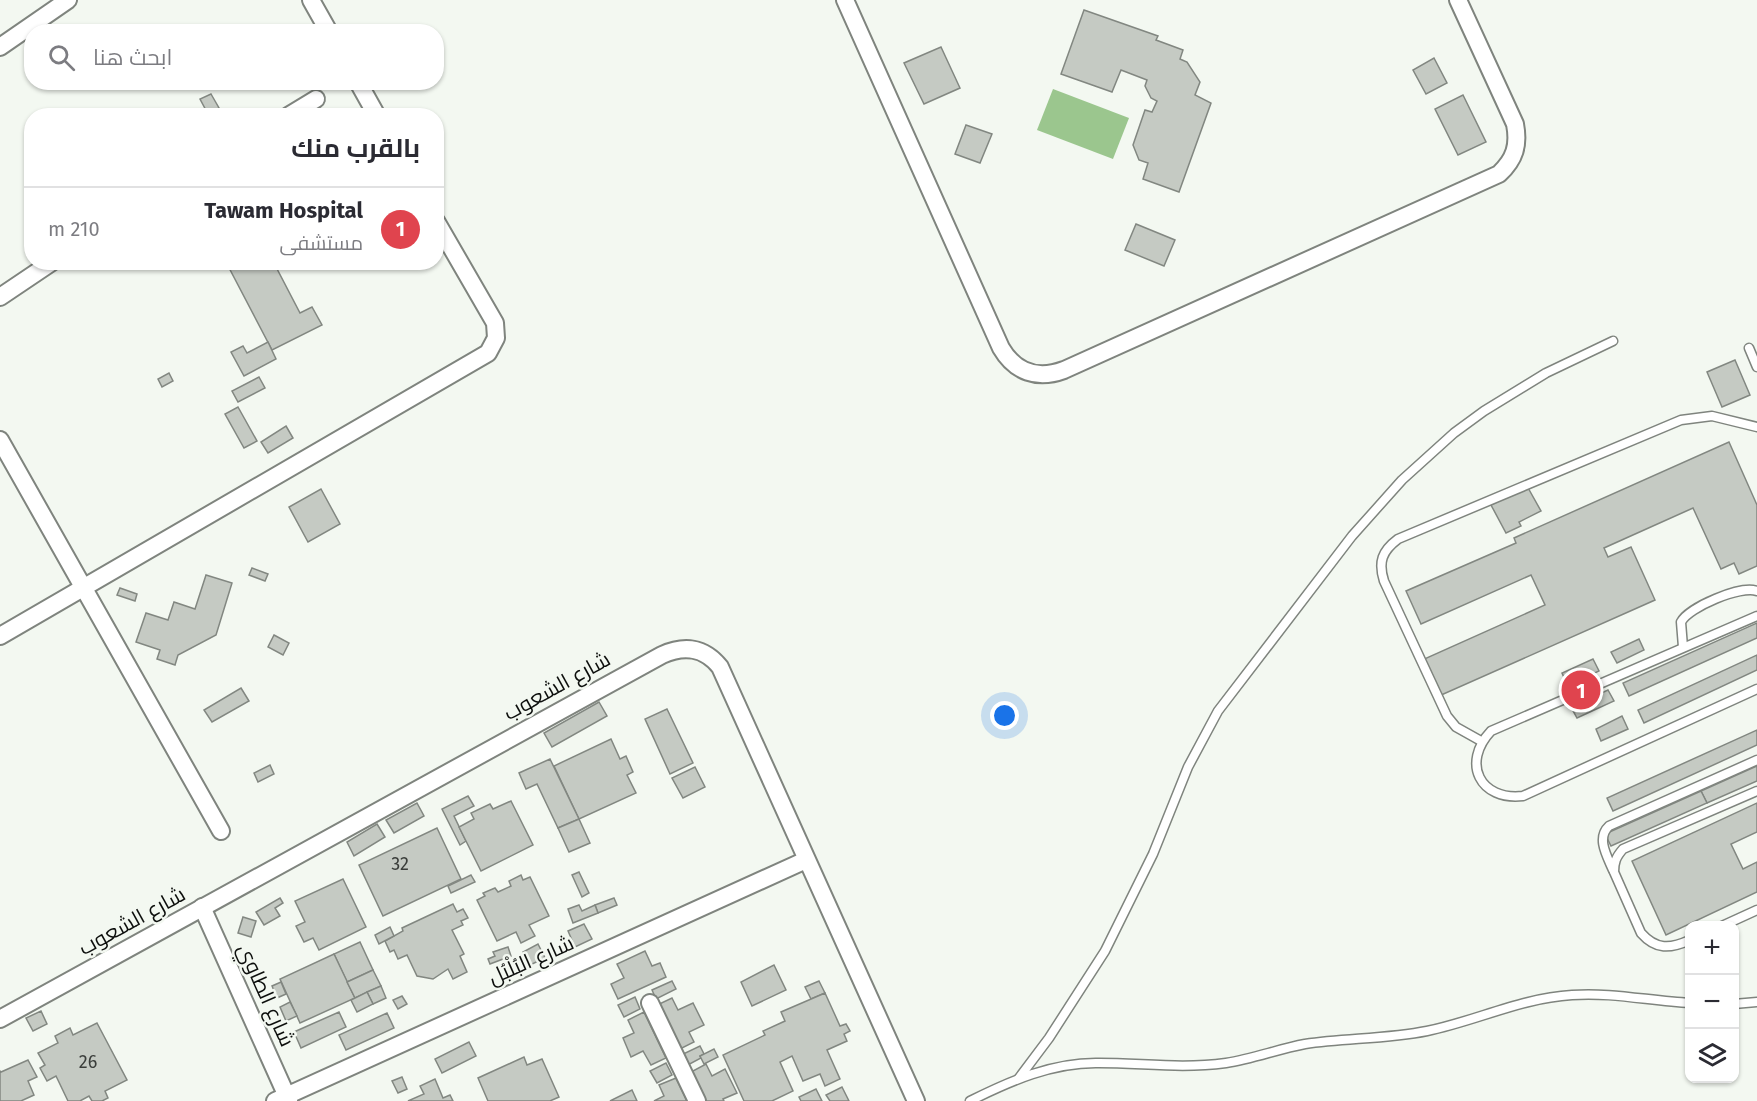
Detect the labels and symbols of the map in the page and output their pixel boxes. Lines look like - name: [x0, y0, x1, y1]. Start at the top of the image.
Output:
- street label: شارع الشعوب: [499, 646, 615, 727]
- pin: 1: [1562, 668, 1600, 712]
- your location: [990, 701, 1019, 730]
- house number: 32: [391, 853, 409, 875]
- street label: شارع الشعوب: [74, 881, 190, 962]
- street label: شارع البُلْبُل: [484, 929, 578, 991]
- street label: شارع الطاوي: [229, 940, 300, 1052]
- house number: 26: [79, 1051, 97, 1073]

